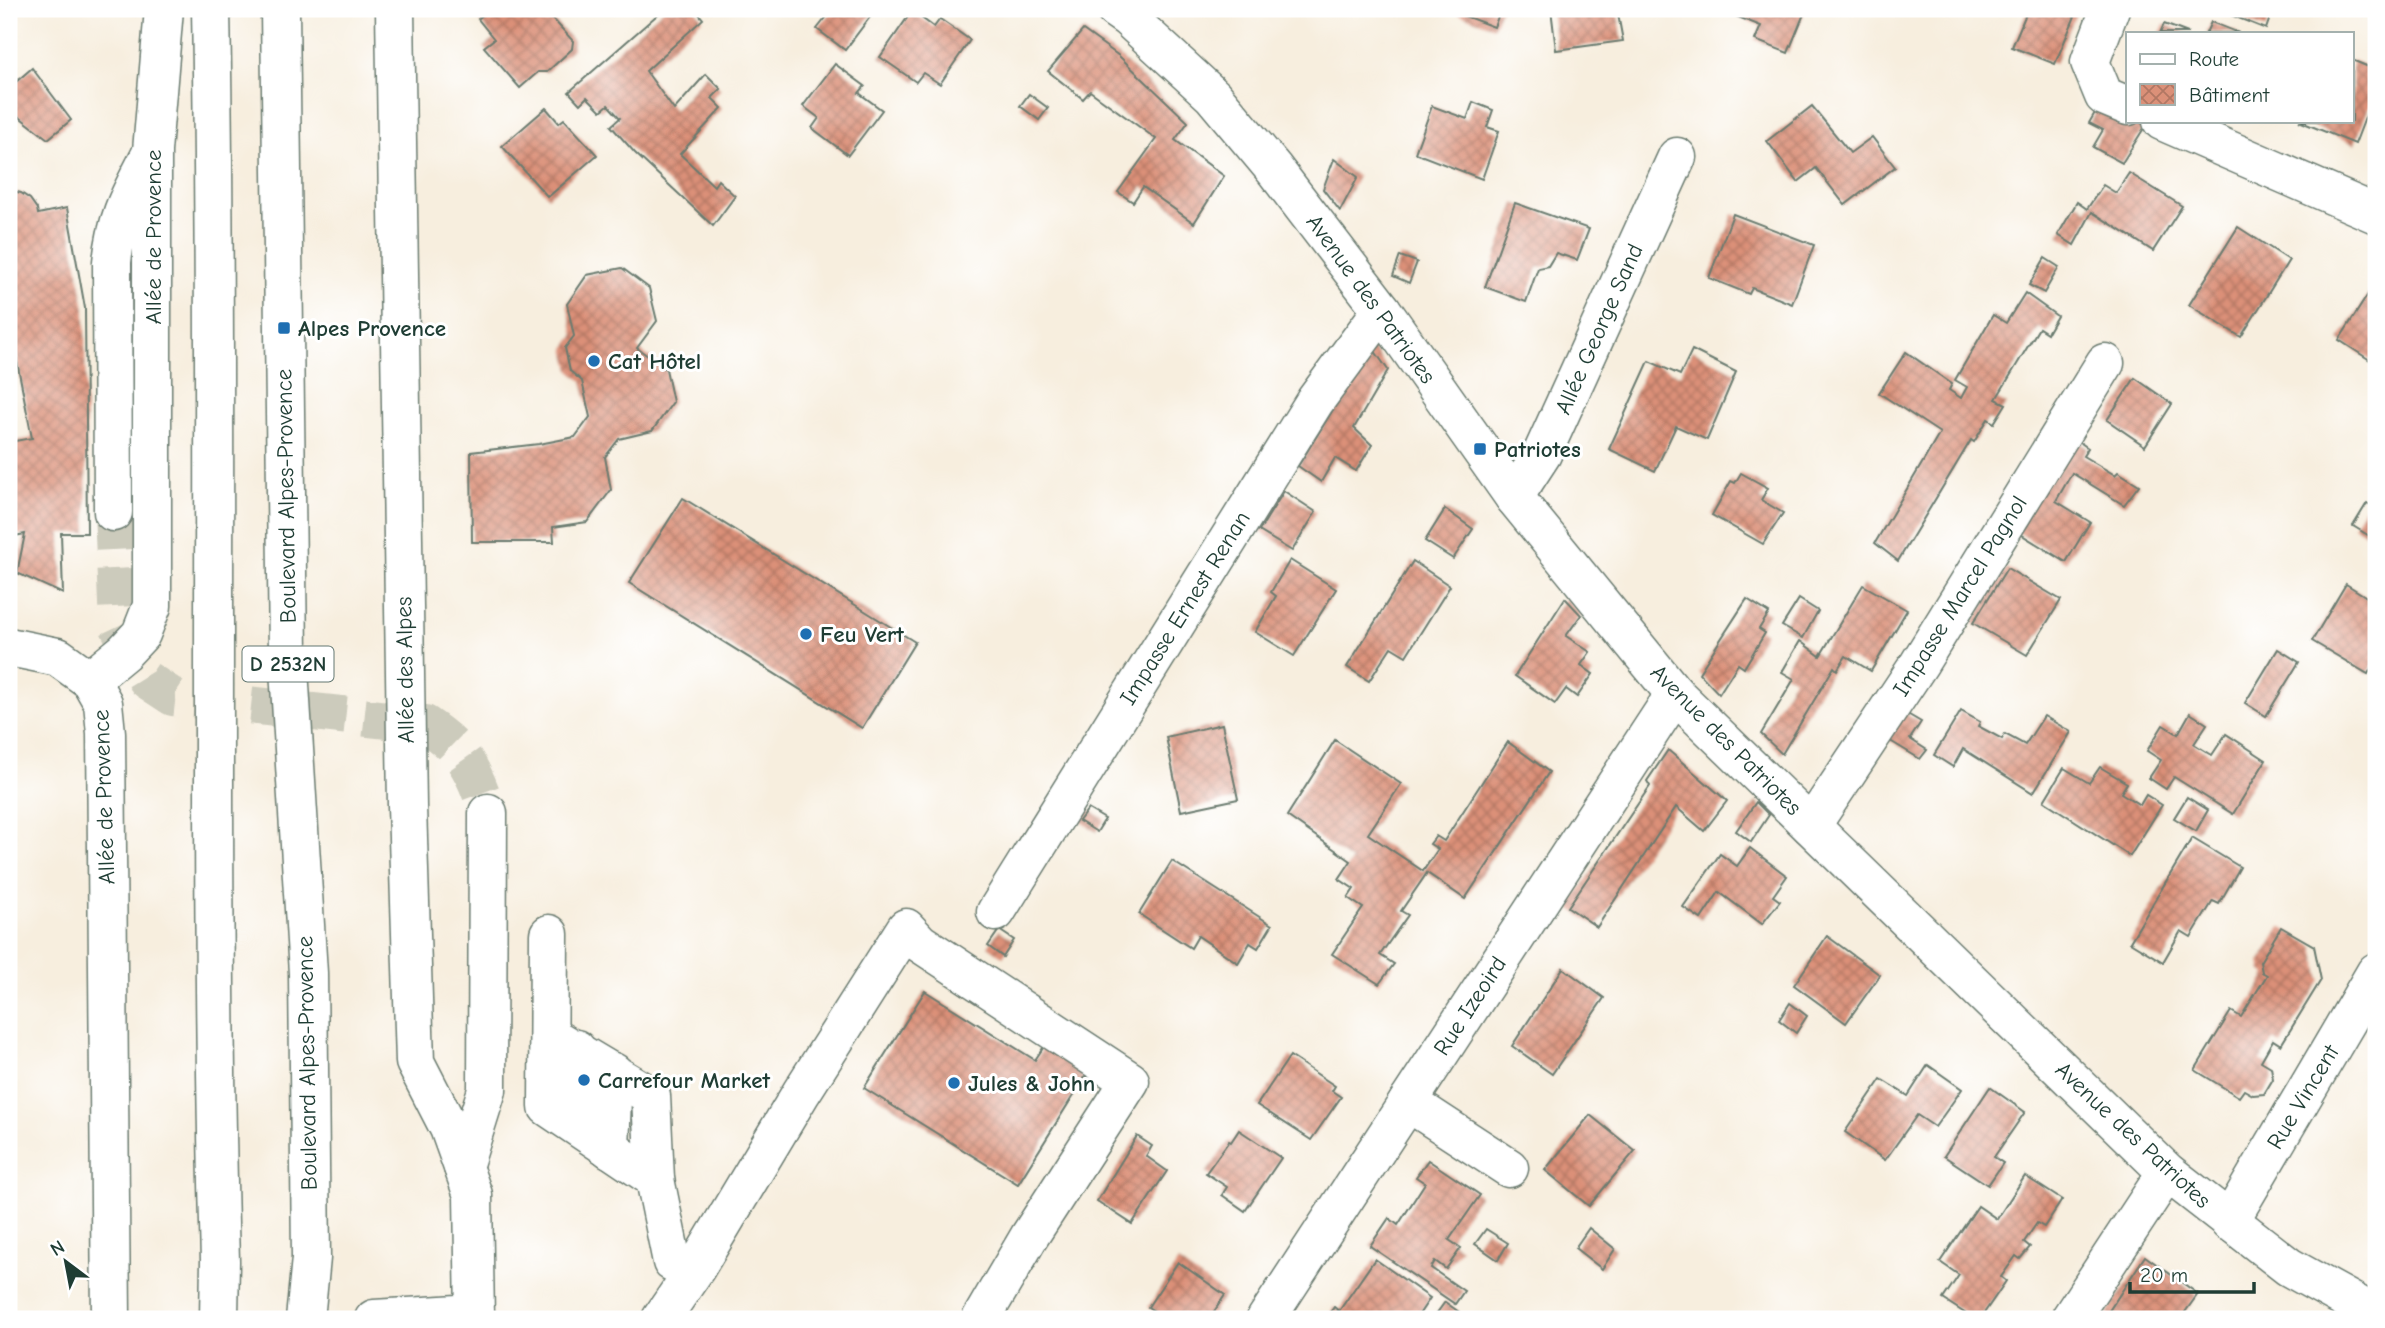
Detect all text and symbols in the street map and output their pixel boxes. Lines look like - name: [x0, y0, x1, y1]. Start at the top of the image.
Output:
- legend: [2126, 32, 2354, 122]
- text: Route: [2189, 47, 2239, 71]
- text: Bâtiment: [2189, 83, 2270, 107]
- street label: Allée de Provence: [140, 149, 167, 325]
- street label: Avenue des Patriotes: [1301, 209, 1441, 389]
- street label: Allée George Sand: [1549, 240, 1649, 418]
- place label: Alpes Provence: [298, 315, 446, 342]
- marker: Alpes Provence: [276, 320, 292, 336]
- place label: Cat Hôtel: [608, 348, 701, 375]
- marker: Cat Hôtel: [586, 353, 602, 369]
- street label: Boulevard Alpes-Provence: [270, 368, 302, 624]
- place label: Patriotes: [1494, 436, 1581, 463]
- marker: Patriotes: [1472, 441, 1488, 457]
- street label: Impasse Marcel Pagnol: [1887, 491, 2033, 701]
- street label: Impasse Ernest Renan: [1114, 506, 1256, 710]
- street label: Allée des Alpes: [390, 596, 420, 744]
- place label: Feu Vert: [820, 621, 904, 648]
- marker: Feu Vert: [798, 626, 814, 642]
- road number: D 2532N: [243, 646, 334, 682]
- street label: Avenue des Patriotes: [1645, 659, 1807, 821]
- street label: Allée de Provence: [87, 709, 121, 885]
- street label: Boulevard Alpes-Provence: [291, 935, 323, 1191]
- street label: Rue Izeoird: [1428, 951, 1512, 1061]
- street label: Rue Vincent: [2261, 1039, 2345, 1154]
- street label: Avenue des Patriotes: [2050, 1056, 2216, 1214]
- place label: Carrefour Market: [598, 1067, 770, 1094]
- place label: Jules & John: [968, 1070, 1095, 1097]
- marker: Carrefour Market: [576, 1072, 592, 1088]
- marker: Jules & John: [946, 1075, 962, 1091]
- north arrow: [32, 1226, 102, 1296]
- text: N: [46, 1236, 69, 1261]
- scale bar: [2130, 1251, 2254, 1295]
- text: 20 m: [2140, 1263, 2188, 1287]

